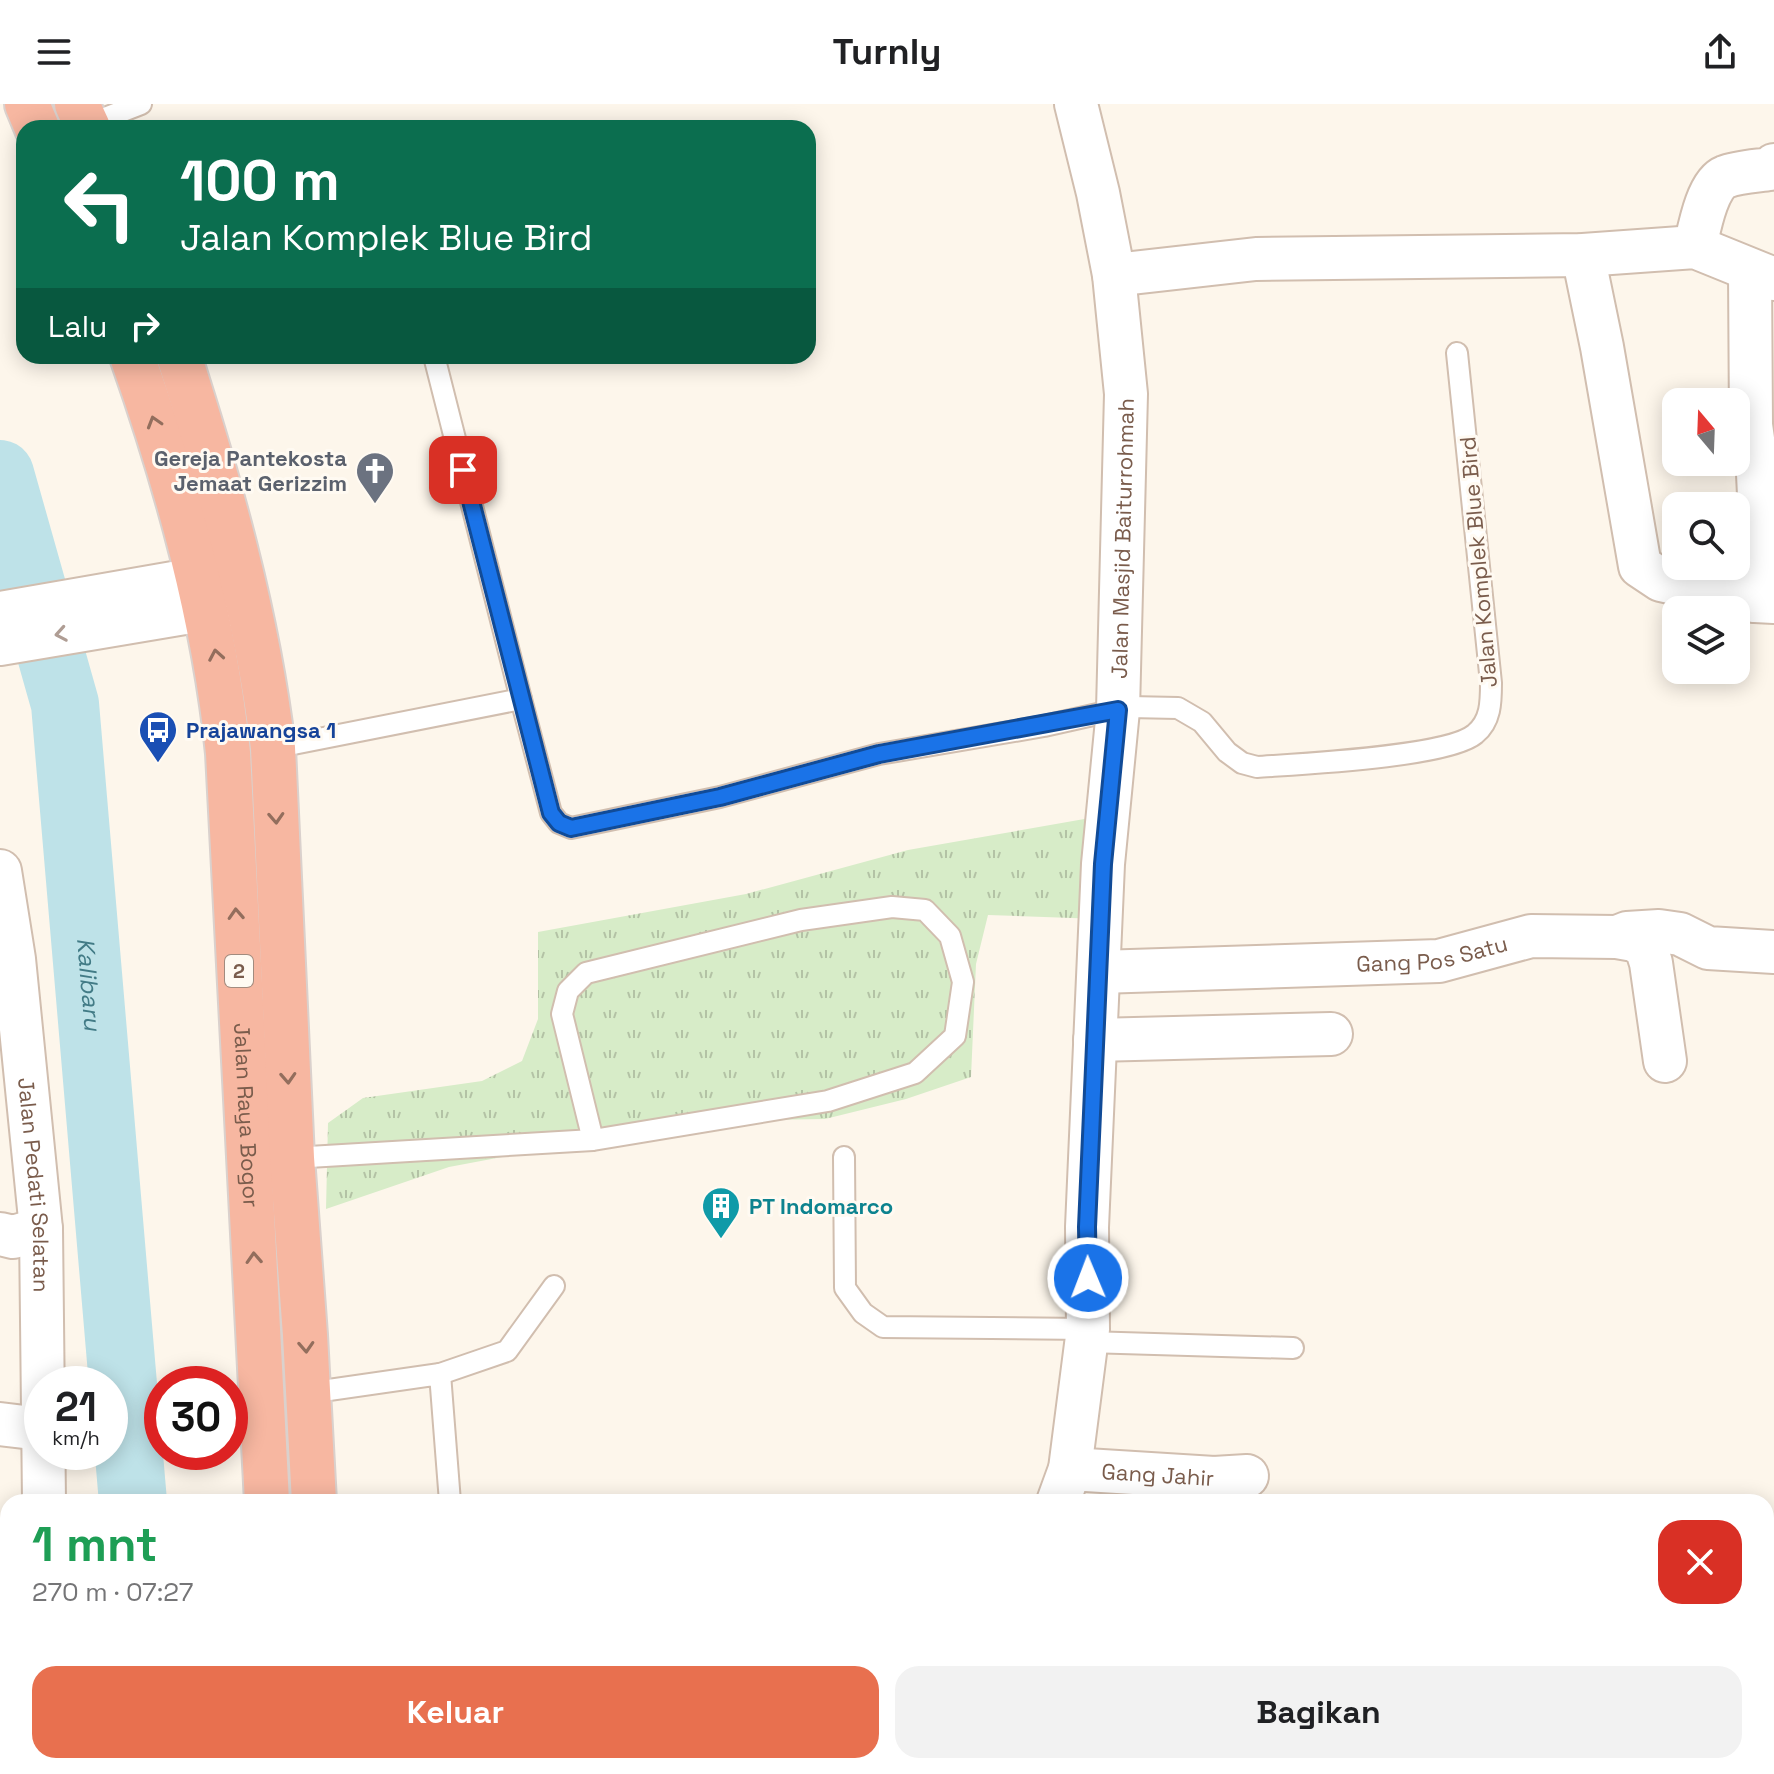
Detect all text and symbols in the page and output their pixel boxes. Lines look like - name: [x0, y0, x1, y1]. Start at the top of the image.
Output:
- text: Turnly: [833, 29, 941, 75]
- icon: menu: [32, 30, 76, 74]
- icon: share: [1698, 30, 1742, 74]
- text: 100 m: [180, 145, 340, 216]
- icon: left: [48, 152, 152, 256]
- text: Jalan Komplek Blue Bird: [180, 215, 592, 261]
- icon: right: [123, 304, 167, 348]
- text: Lalu: [48, 307, 107, 346]
- north arrow: [1662, 388, 1750, 476]
- map controls: [1662, 388, 1750, 684]
- street label: Jalan Masjid Baiturrohmah: [1105, 398, 1140, 679]
- one-way arrow: [147, 416, 163, 430]
- street label: Jalan Komplek Blue Bird: [1453, 435, 1503, 689]
- pin: [429, 436, 497, 504]
- place label: Gereja Pantekosta Jemaat Gerizzim: [154, 444, 347, 497]
- icon: arrive: [441, 448, 485, 492]
- church icon: Gereja Pantekosta Jemaat Gerizzim: [354, 450, 396, 505]
- button: search: [1662, 492, 1750, 580]
- button: layers: [1662, 596, 1750, 684]
- one-way arrow: [54, 624, 68, 641]
- one-way arrow: [208, 649, 225, 662]
- bus stop icon: Prajawangsa 1: [137, 709, 179, 764]
- place label: Prajawangsa 1: [186, 716, 336, 744]
- one-way arrow: [268, 812, 285, 825]
- one-way arrow: [228, 907, 245, 920]
- street label: Gang Pos Satu: [1356, 929, 1511, 978]
- water label: Kalibaru: [70, 936, 109, 1033]
- road number: 2: [225, 955, 253, 987]
- street label: Jalan Raya Bogor: [228, 1022, 266, 1208]
- one-way arrow: [279, 1072, 296, 1085]
- street label: Jalan Pedati Selatan: [12, 1076, 56, 1293]
- building icon: PT Indomarco: [700, 1185, 742, 1240]
- place label: PT Indomarco: [749, 1192, 893, 1220]
- position arrow: [1046, 1236, 1130, 1320]
- one-way arrow: [246, 1251, 263, 1264]
- one-way arrow: [297, 1341, 314, 1354]
- speed limit sign: 30: [144, 1366, 248, 1470]
- text: 21: [55, 1382, 97, 1433]
- text: km/h: [52, 1425, 100, 1451]
- street label: Gang Jahir: [1101, 1457, 1215, 1492]
- text: 1 mnt: [32, 1514, 158, 1575]
- button: close: [1658, 1520, 1742, 1604]
- text: 270 m · 07:27: [32, 1575, 193, 1609]
- button: Keluar: [32, 1666, 879, 1758]
- button: Bagikan: [895, 1666, 1742, 1758]

